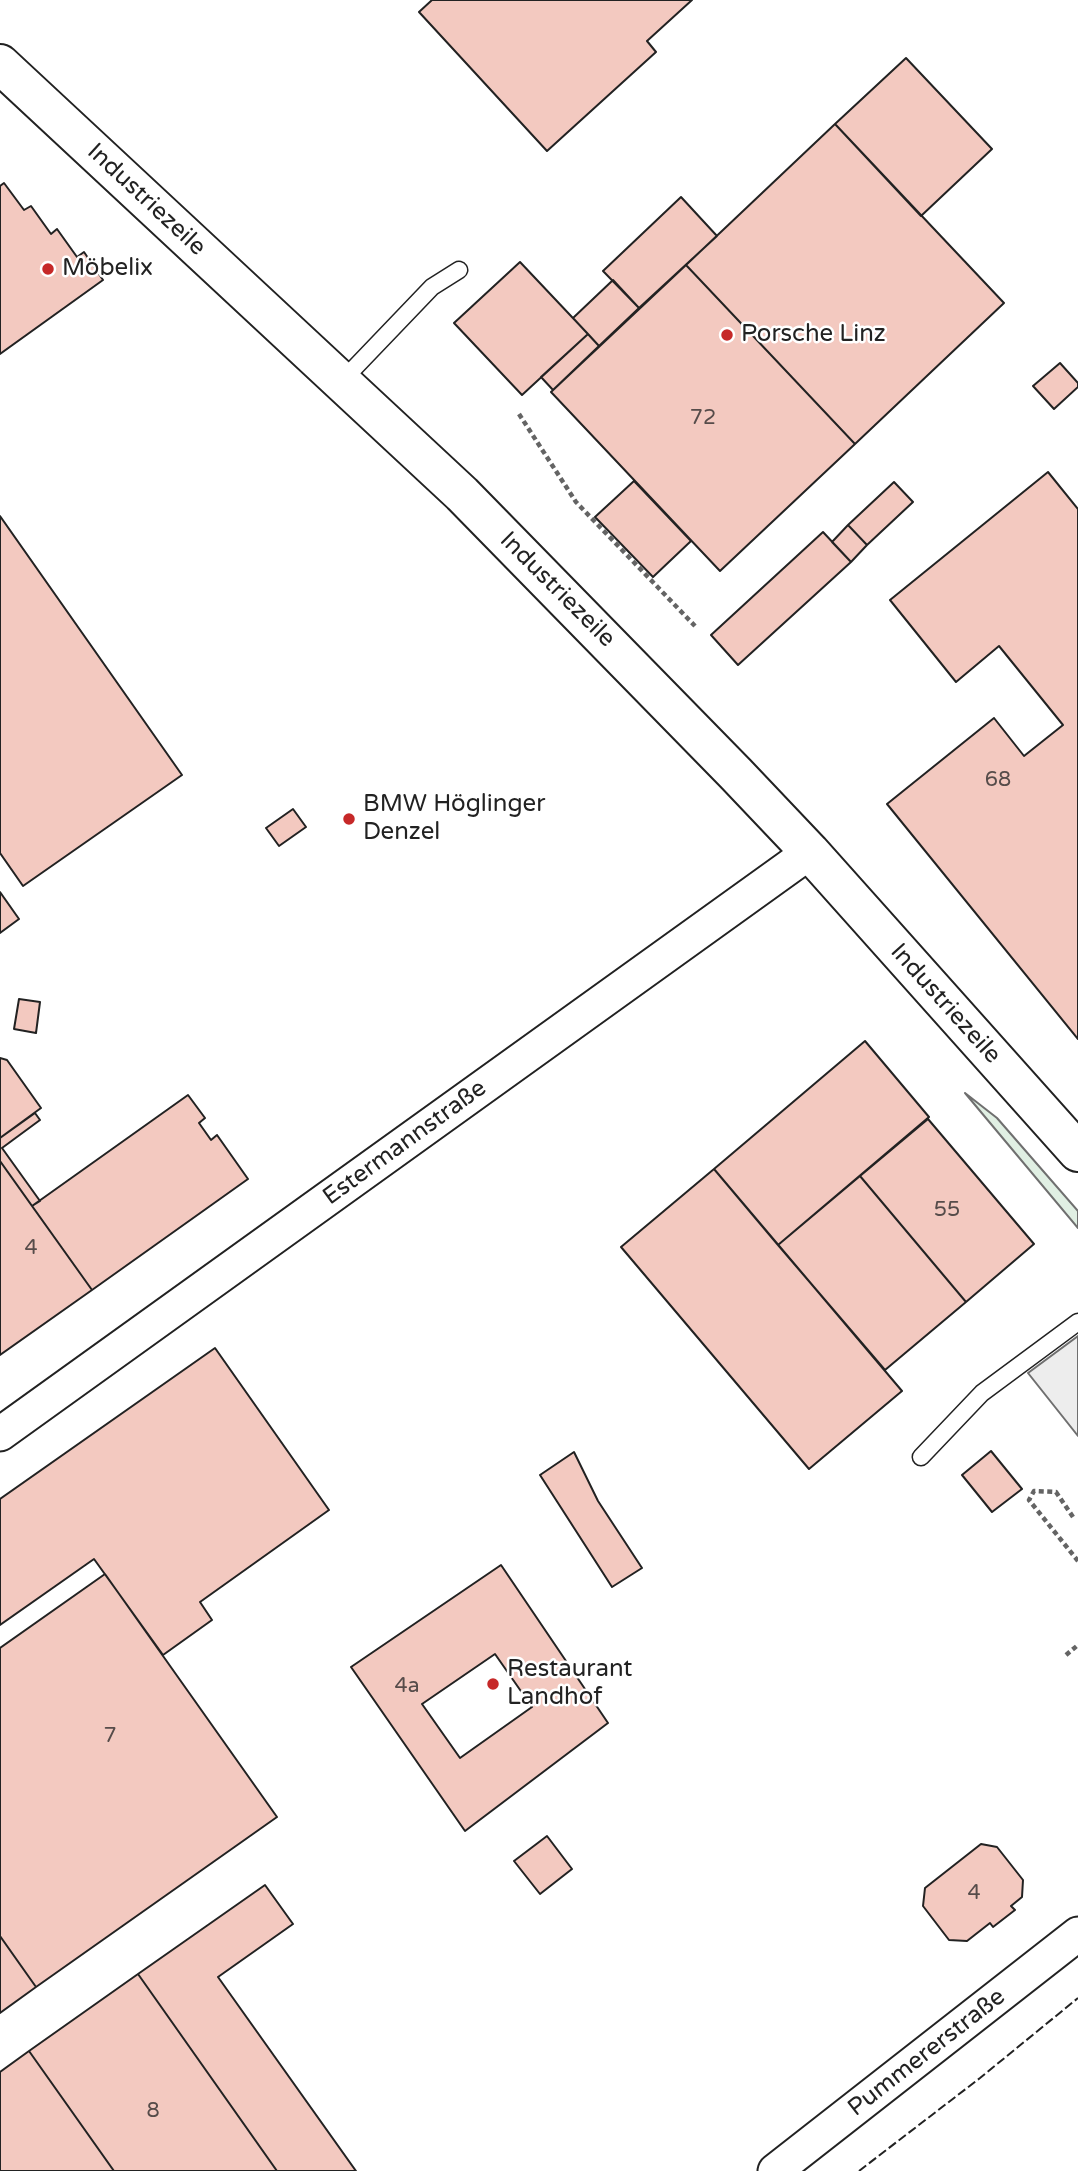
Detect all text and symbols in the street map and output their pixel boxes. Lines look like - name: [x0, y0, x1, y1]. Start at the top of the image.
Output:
- street label: Industriezeile: [81, 138, 211, 262]
- place label: Möbelix: [62, 255, 153, 283]
- marker: Möbelix: [40, 261, 56, 277]
- place label: Porsche Linz: [741, 321, 886, 349]
- marker: Porsche Linz: [719, 327, 735, 343]
- house number: 72: [690, 405, 716, 431]
- street label: Industriezeile: [493, 526, 621, 654]
- house number: 68: [985, 767, 1011, 793]
- place label: BMW Höglinger Denzel: [363, 791, 545, 847]
- marker: BMW Höglinger Denzel: [341, 811, 357, 827]
- street label: Industriezeile: [884, 938, 1006, 1070]
- street label: Estermannstraße: [318, 1074, 492, 1212]
- house number: 55: [934, 1197, 960, 1223]
- house number: 4: [24, 1235, 38, 1261]
- place label: Restaurant Landhof: [507, 1656, 632, 1712]
- house number: 4a: [395, 1673, 419, 1699]
- marker: Restaurant Landhof: [485, 1676, 501, 1692]
- house number: 7: [103, 1723, 117, 1749]
- house number: 4: [967, 1880, 981, 1906]
- street label: Pummererstraße: [843, 1983, 1011, 2123]
- house number: 8: [146, 2098, 160, 2124]

